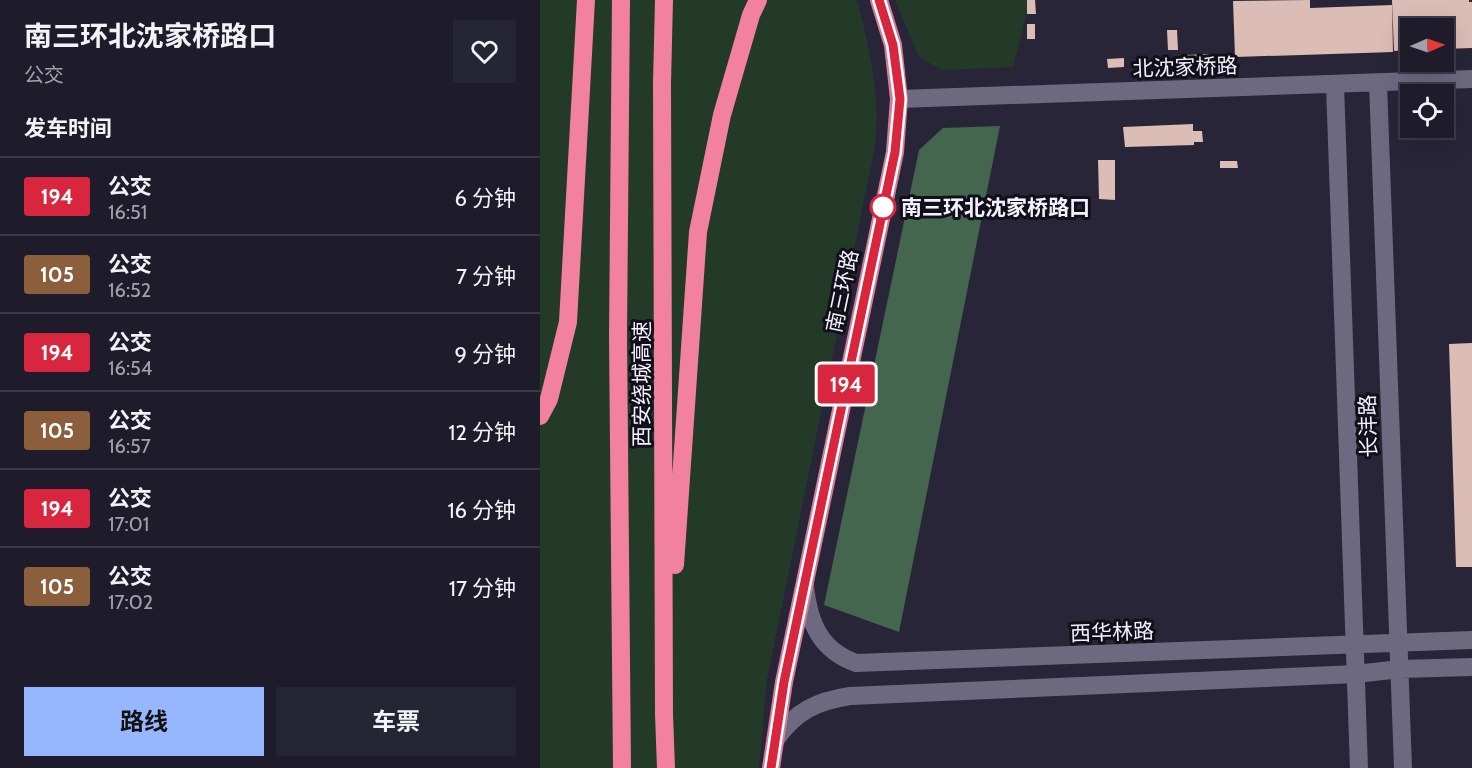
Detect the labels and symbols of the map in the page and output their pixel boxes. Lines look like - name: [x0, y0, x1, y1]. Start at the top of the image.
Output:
- north arrow: [1400, 18, 1454, 72]
- street label: 北沈家桥路: [1132, 53, 1238, 81]
- marker: 南三环北沈家桥路口: [870, 194, 896, 220]
- place label: 南三环北沈家桥路口: [901, 195, 1090, 220]
- street label: 南三环路: [821, 247, 863, 335]
- street label: 西安绕城高速: [629, 321, 654, 447]
- line badge: 194: [812, 364, 880, 404]
- street label: 长沣路: [1354, 394, 1382, 458]
- street label: 西华林路: [1070, 618, 1154, 646]

